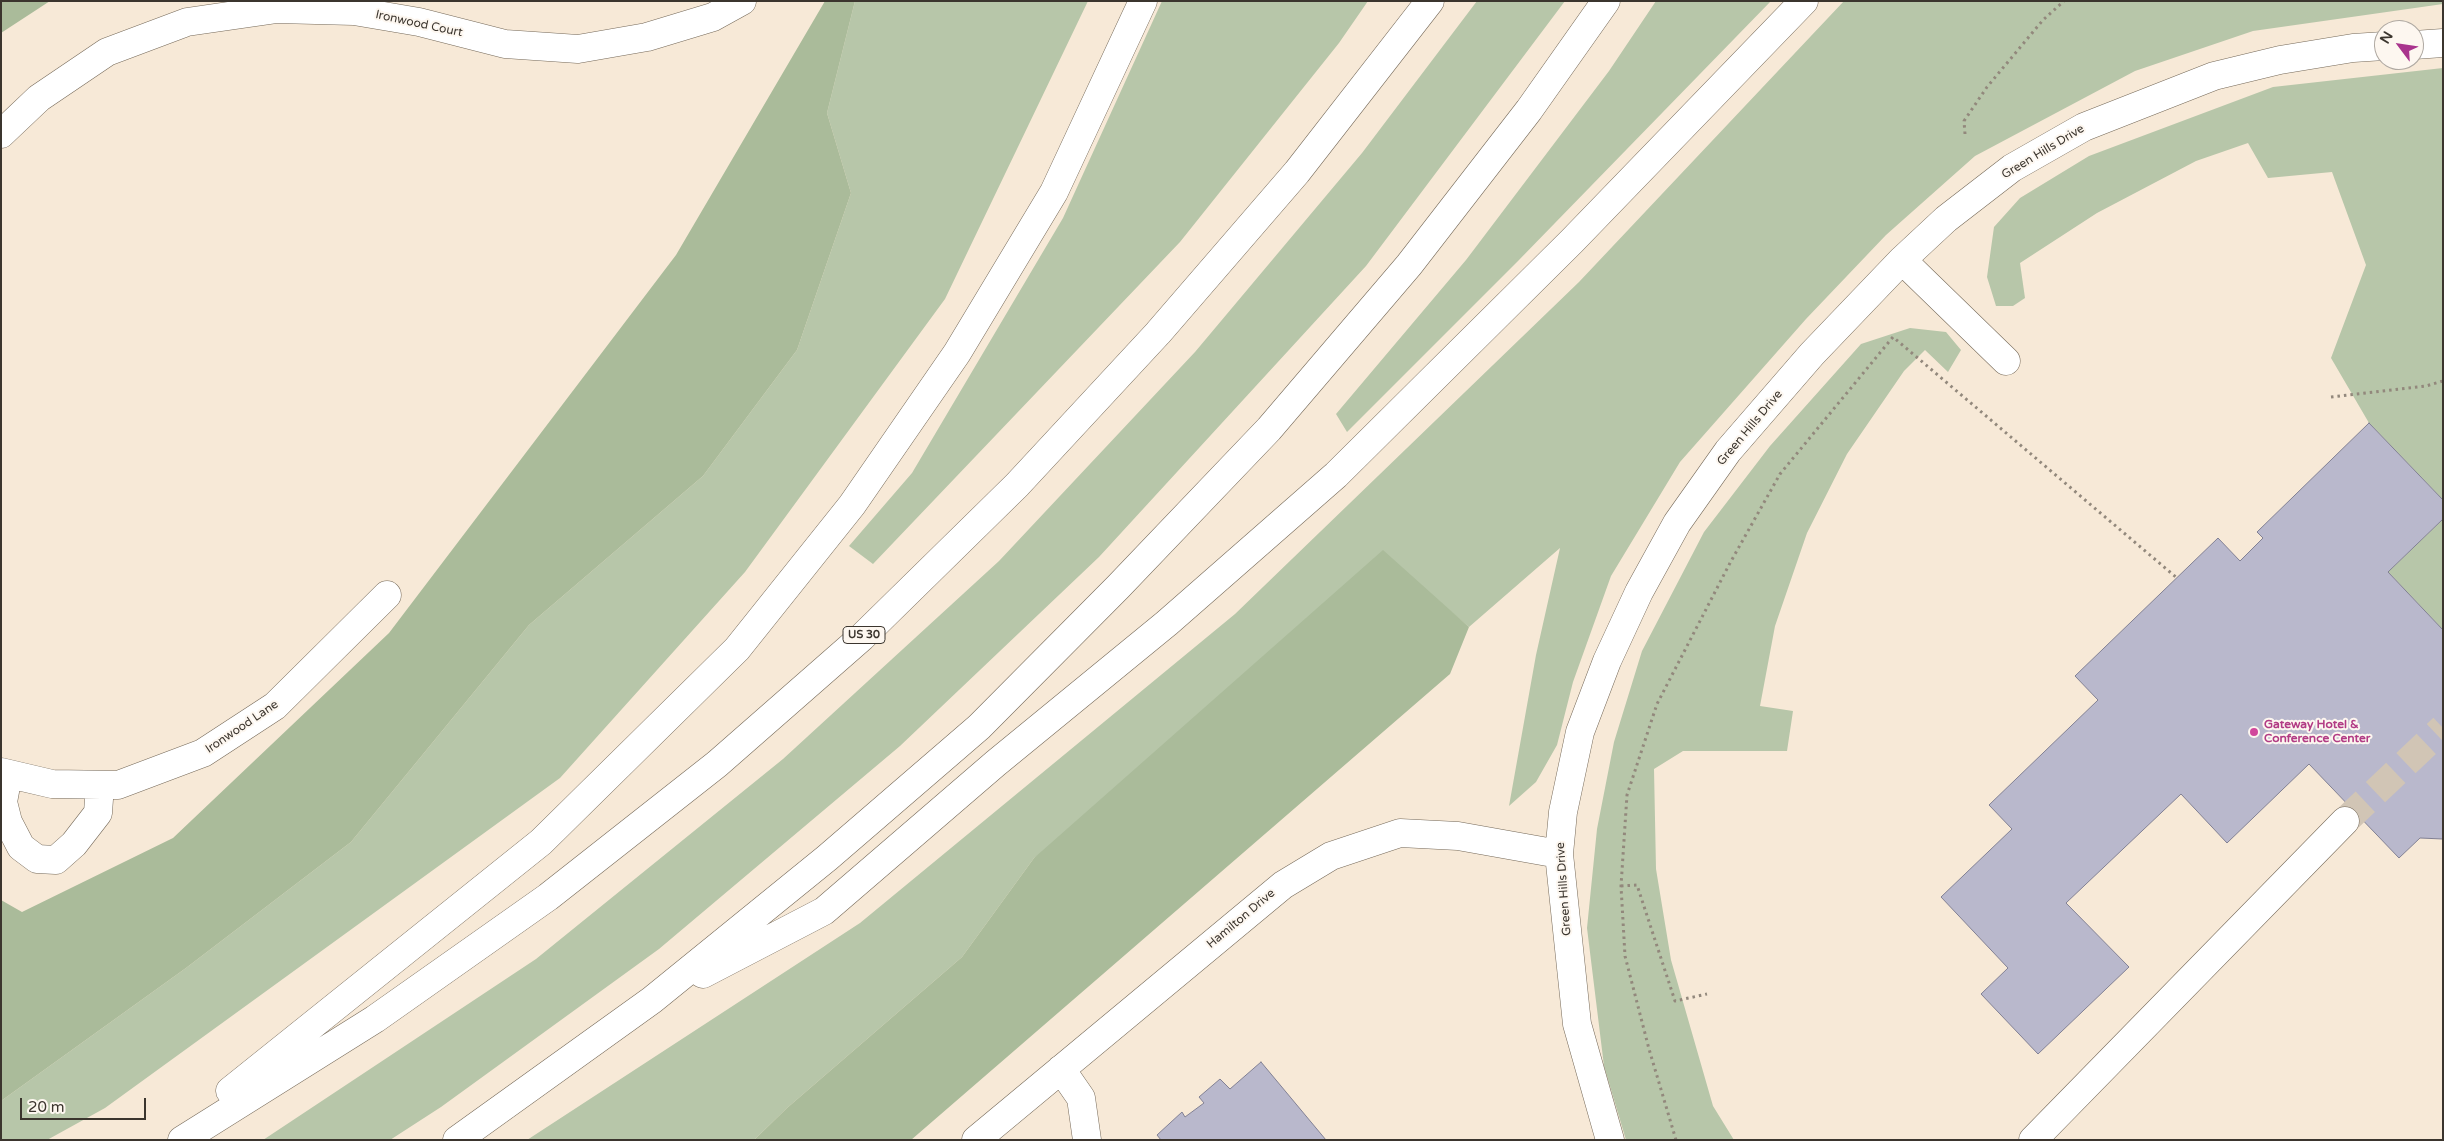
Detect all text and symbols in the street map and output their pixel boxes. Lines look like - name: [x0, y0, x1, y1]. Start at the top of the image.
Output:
- street label: Ironwood Court: [374, 8, 464, 40]
- north arrow: [2374, 20, 2424, 70]
- text: N: [2376, 28, 2397, 47]
- street label: Green Hills Drive: [1999, 122, 2087, 182]
- street label: Green Hills Drive: [1714, 387, 1786, 469]
- road number: US 30: [843, 626, 885, 644]
- street label: Ironwood Lane: [203, 697, 281, 757]
- place label: Gateway Hotel & Conference Center: [2264, 718, 2370, 746]
- marker: Gateway Hotel & Conference Center: [2248, 726, 2260, 738]
- street label: Green Hills Drive: [1554, 842, 1574, 936]
- street label: Hamilton Drive: [1204, 886, 1278, 952]
- scale bar: [22, 1088, 149, 1120]
- text: 20 m: [28, 1098, 65, 1116]

